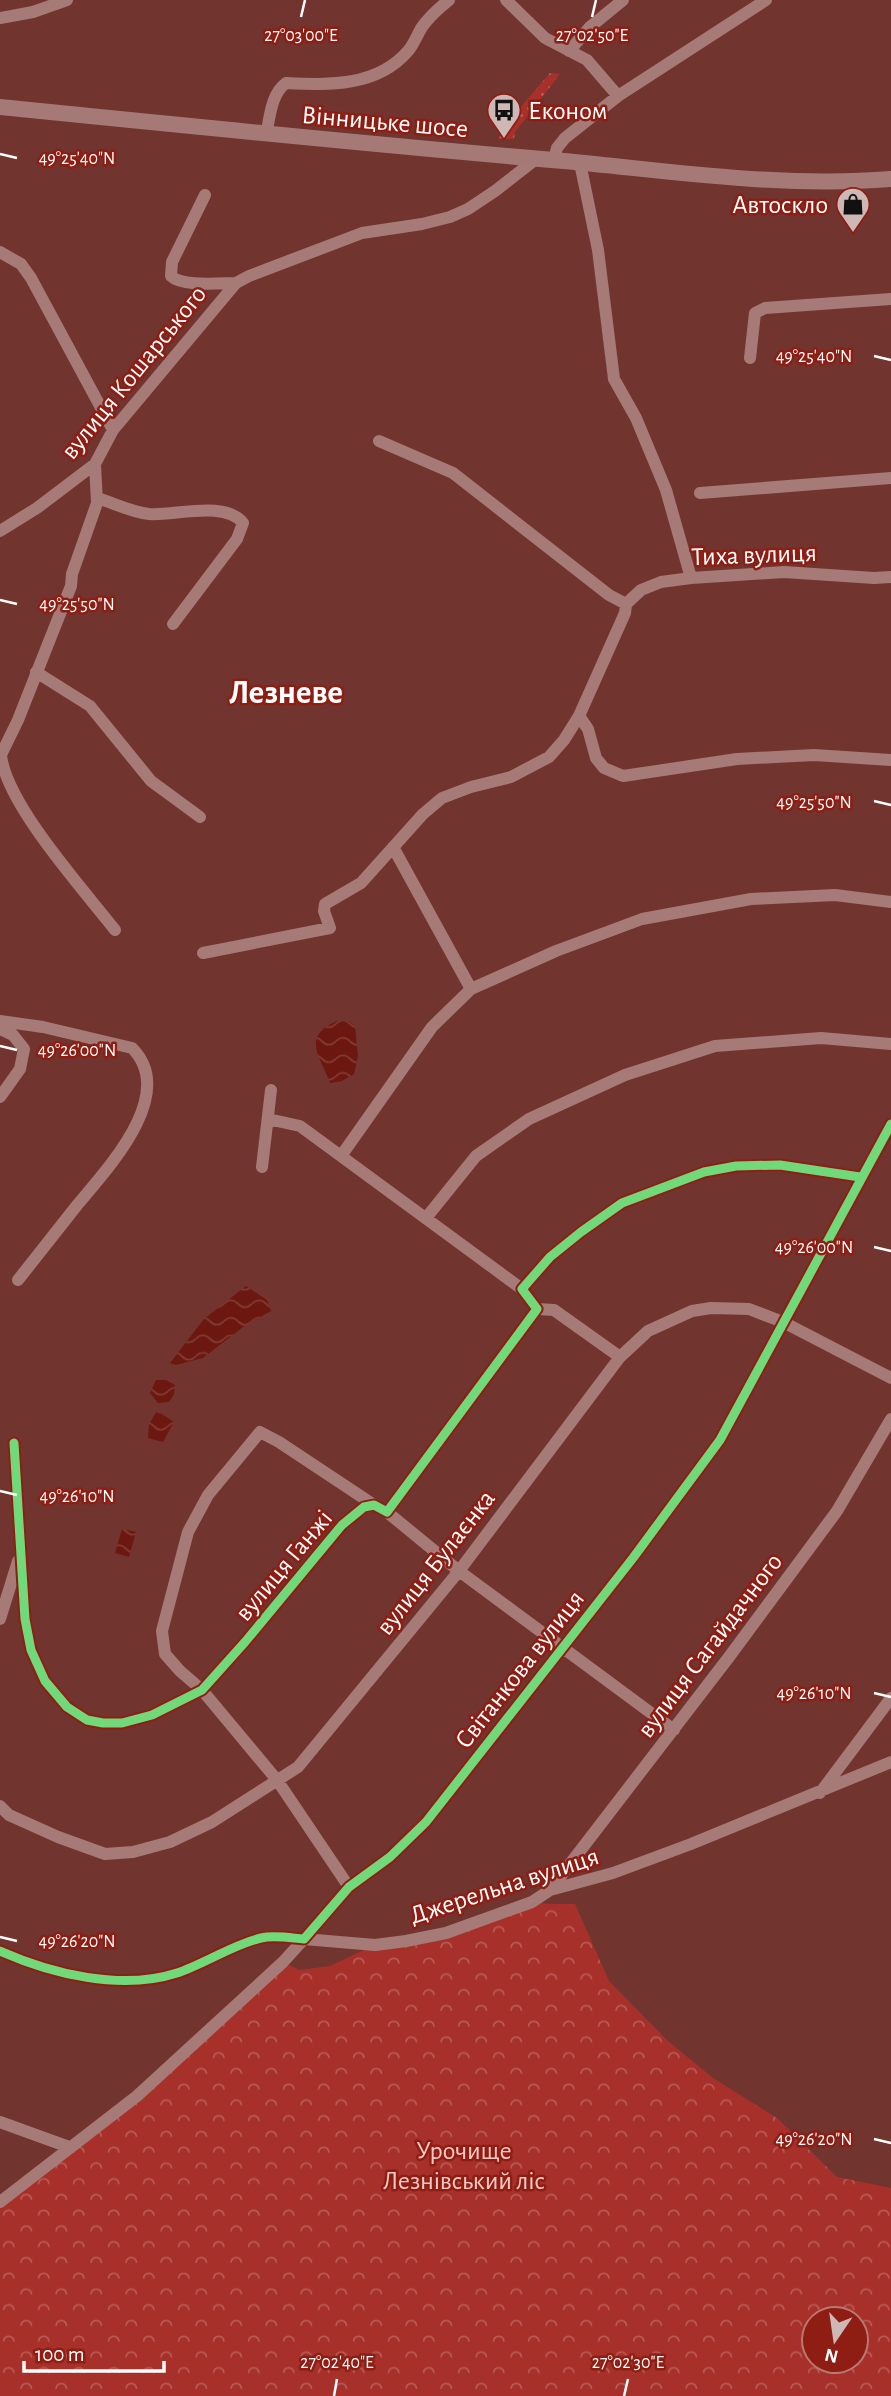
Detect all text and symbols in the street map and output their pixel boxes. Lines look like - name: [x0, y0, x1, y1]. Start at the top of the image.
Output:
- text: 27°03'00"E: [264, 27, 338, 45]
- text: 27°02'50"E: [556, 27, 629, 45]
- bus stop icon: Економ: [485, 91, 523, 140]
- place label: Економ: [528, 98, 607, 124]
- street label: Вінницьке шосе: [301, 102, 469, 142]
- text: 49°25'40"N: [39, 150, 115, 168]
- shop icon: Автоскло: [834, 185, 872, 234]
- place label: Автоскло: [732, 192, 828, 218]
- street label: вулиця Кошарського: [56, 281, 211, 464]
- text: 49°25'40"N: [776, 348, 852, 366]
- street label: Тиха вулиця: [691, 540, 817, 570]
- text: 49°25'50"N: [39, 596, 115, 614]
- district label: Лезневе: [229, 677, 343, 710]
- text: 49°25'50"N: [776, 794, 852, 812]
- text: 49°26'00"N: [38, 1042, 116, 1060]
- text: 49°26'00"N: [775, 1239, 853, 1257]
- street label: вулиця Булаєнка: [372, 1485, 500, 1640]
- text: 49°26'10"N: [39, 1488, 115, 1506]
- street label: вулиця Ганжі: [230, 1505, 337, 1626]
- street label: вулиця Сагайдачного: [632, 1549, 787, 1742]
- street label: Світанкова вулиця: [450, 1586, 589, 1753]
- text: 49°26'10"N: [776, 1685, 852, 1703]
- street label: Джерельна вулиця: [407, 1843, 602, 1929]
- text: 49°26'20"N: [38, 1933, 116, 1951]
- text: 49°26'20"N: [775, 2131, 853, 2149]
- park label: Урочище Лезнівський ліс: [383, 2138, 545, 2194]
- north arrow: [800, 2305, 870, 2375]
- scale bar: [24, 2330, 164, 2374]
- text: 100 m: [35, 2344, 85, 2365]
- text: N: [823, 2344, 840, 2366]
- text: 27°02'40"E: [300, 2354, 374, 2372]
- text: 27°02'30"E: [592, 2354, 664, 2372]

